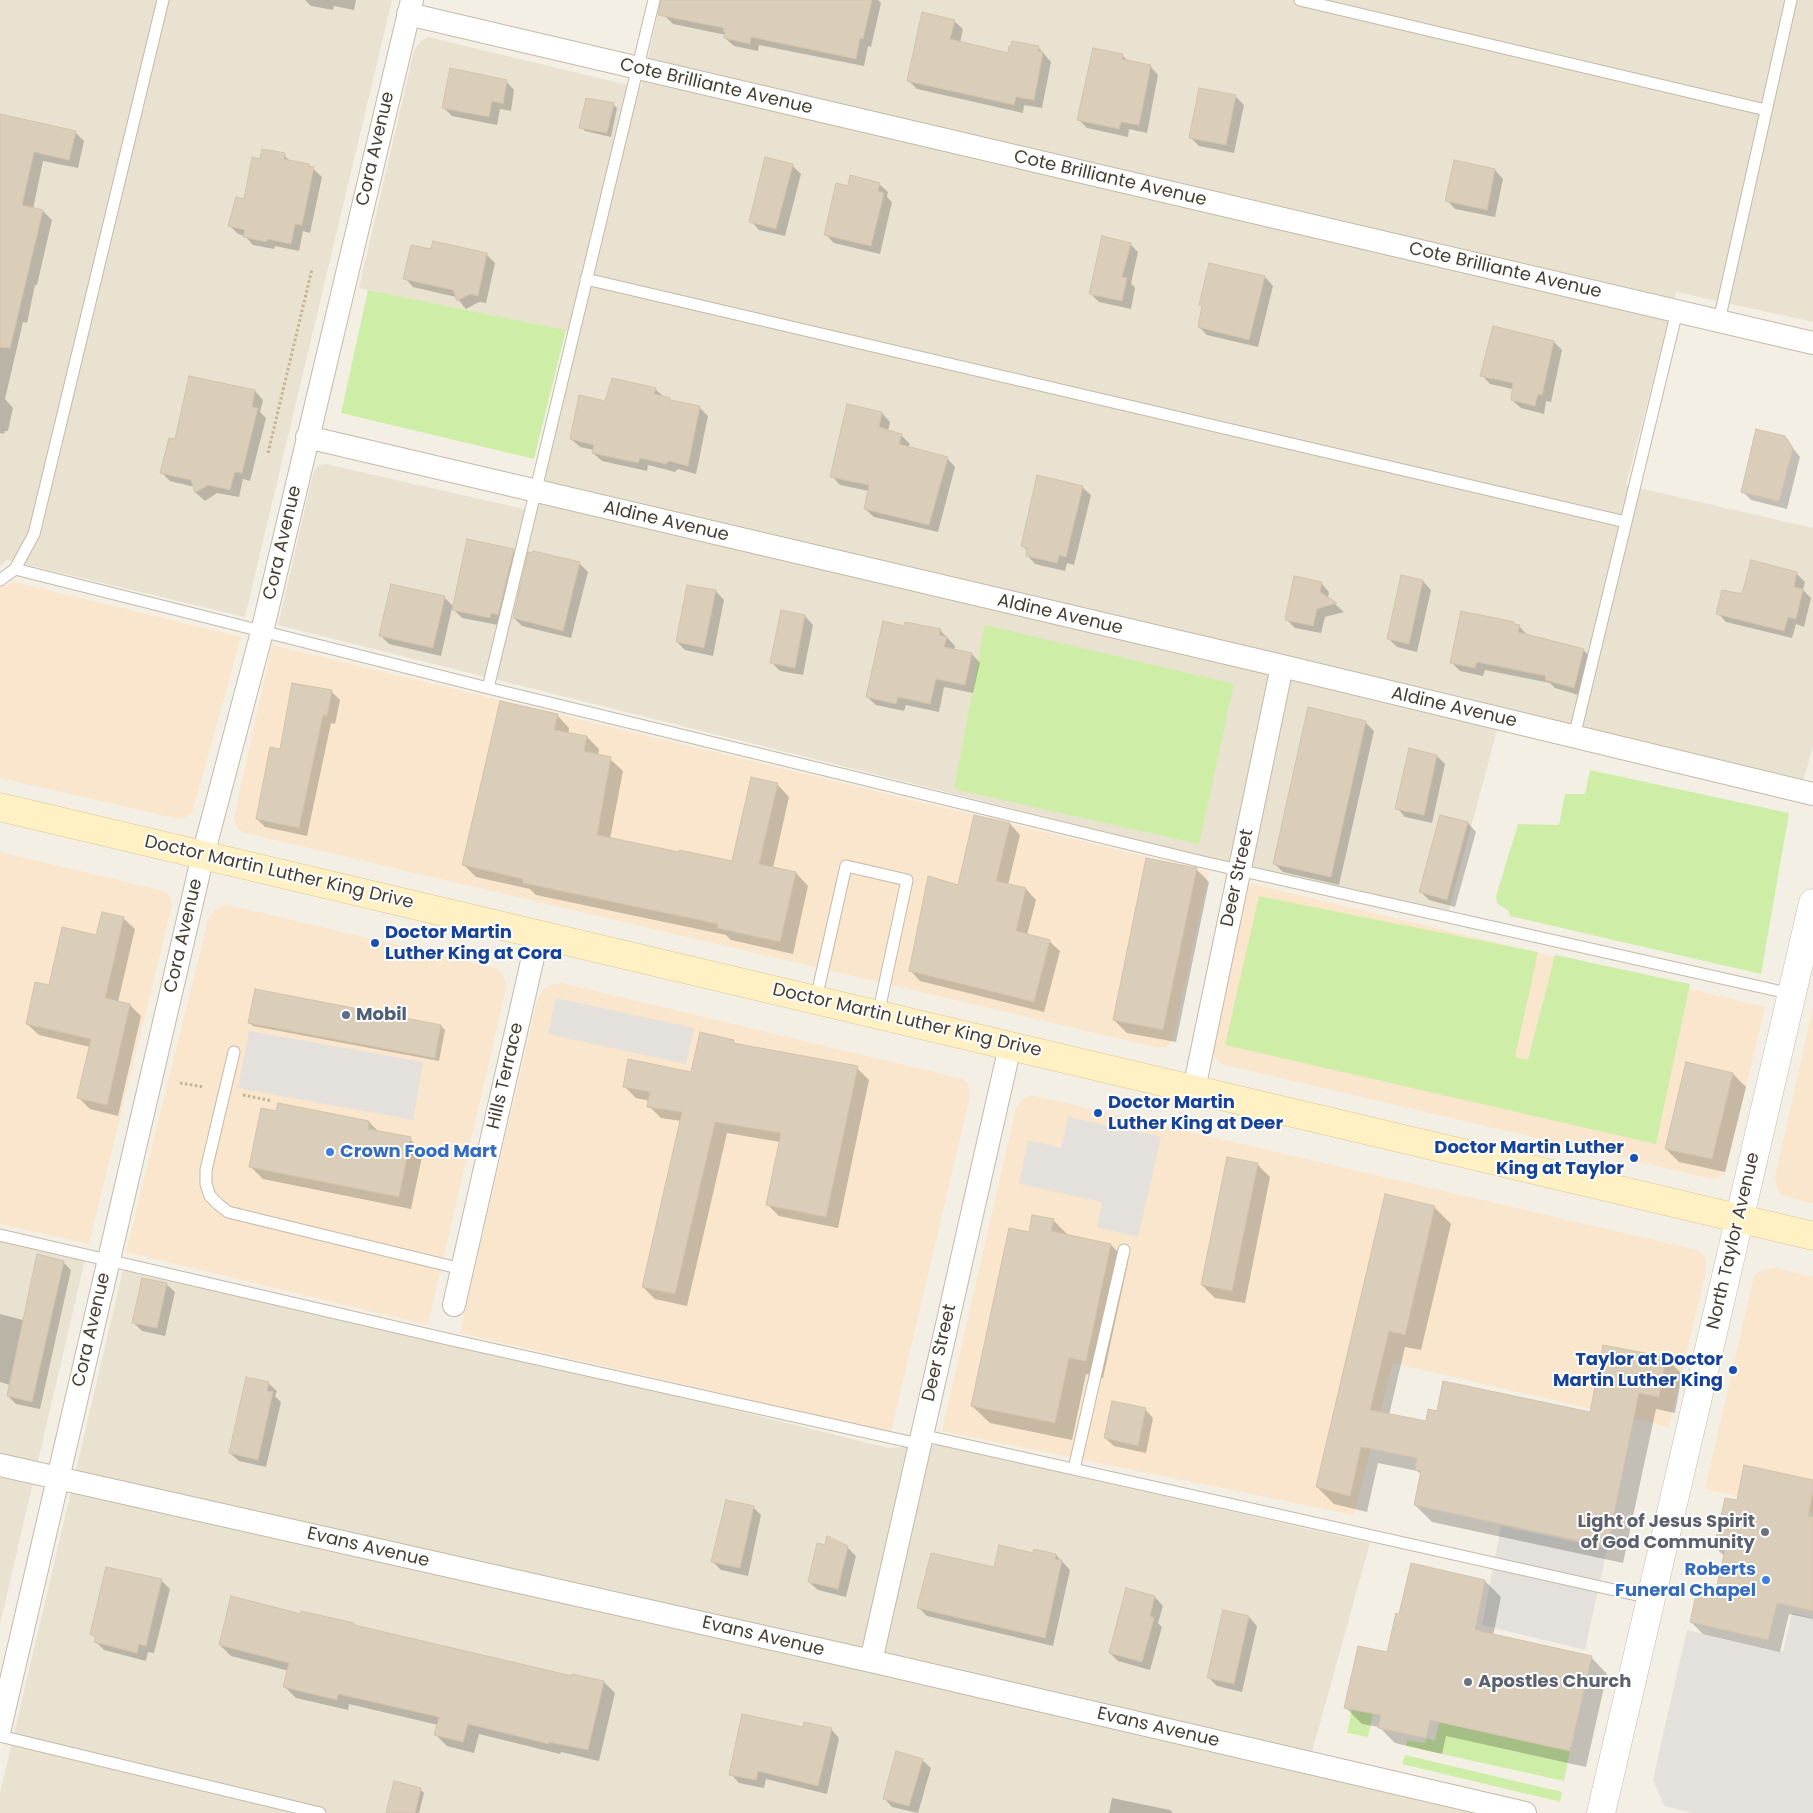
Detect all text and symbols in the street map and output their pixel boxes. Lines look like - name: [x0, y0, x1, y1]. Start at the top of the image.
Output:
- street label: Cote Brilliante Avenue: [618, 54, 814, 120]
- street label: Cora Avenue: [352, 90, 400, 208]
- street label: Cote Brilliante Avenue: [1012, 146, 1208, 212]
- street label: Cote Brilliante Avenue: [1407, 238, 1603, 304]
- street label: Cora Avenue: [259, 484, 307, 602]
- street label: Aldine Avenue: [601, 497, 731, 547]
- street label: Aldine Avenue: [995, 590, 1125, 640]
- street label: Aldine Avenue: [1389, 683, 1519, 733]
- street label: Deer Street: [1217, 827, 1259, 929]
- street label: Doctor Martin Luther King Drive: [142, 832, 416, 914]
- street label: Cora Avenue: [160, 877, 208, 995]
- place label: Doctor Martin Luther King at Cora: [385, 922, 562, 964]
- marker: Doctor Martin Luther King at Cora: [369, 937, 381, 949]
- street label: Doctor Martin Luther King Drive: [770, 980, 1044, 1062]
- place label: Mobil: [356, 1004, 407, 1026]
- marker: Mobil: [340, 1009, 352, 1021]
- street label: Hills Terrace: [483, 1021, 529, 1131]
- place label: Doctor Martin Luther King at Deer: [1108, 1092, 1283, 1134]
- marker: Doctor Martin Luther King at Deer: [1092, 1107, 1104, 1119]
- place label: Doctor Martin Luther King at Taylor: [1434, 1137, 1624, 1180]
- place label: Crown Food Mart: [340, 1141, 497, 1163]
- marker: Crown Food Mart: [324, 1146, 336, 1158]
- street label: North Taylor Avenue: [1703, 1150, 1765, 1332]
- marker: Doctor Martin Luther King at Taylor: [1628, 1152, 1640, 1164]
- street label: Cora Avenue: [68, 1271, 116, 1389]
- street label: Deer Street: [918, 1302, 962, 1404]
- place label: Taylor at Doctor Martin Luther King: [1553, 1349, 1723, 1392]
- marker: Taylor at Doctor Martin Luther King: [1727, 1364, 1739, 1376]
- place label: Light of Jesus Spirit of God Community: [1577, 1511, 1755, 1554]
- street label: Evans Avenue: [305, 1523, 431, 1573]
- marker: Light of Jesus Spirit of God Community: [1759, 1526, 1771, 1538]
- place label: Roberts Funeral Chapel: [1615, 1559, 1756, 1602]
- marker: Roberts Funeral Chapel: [1760, 1574, 1772, 1586]
- street label: Evans Avenue: [700, 1612, 826, 1662]
- place label: Apostles Church: [1478, 1671, 1631, 1693]
- marker: Apostles Church: [1462, 1676, 1474, 1688]
- street label: Evans Avenue: [1095, 1703, 1221, 1753]

